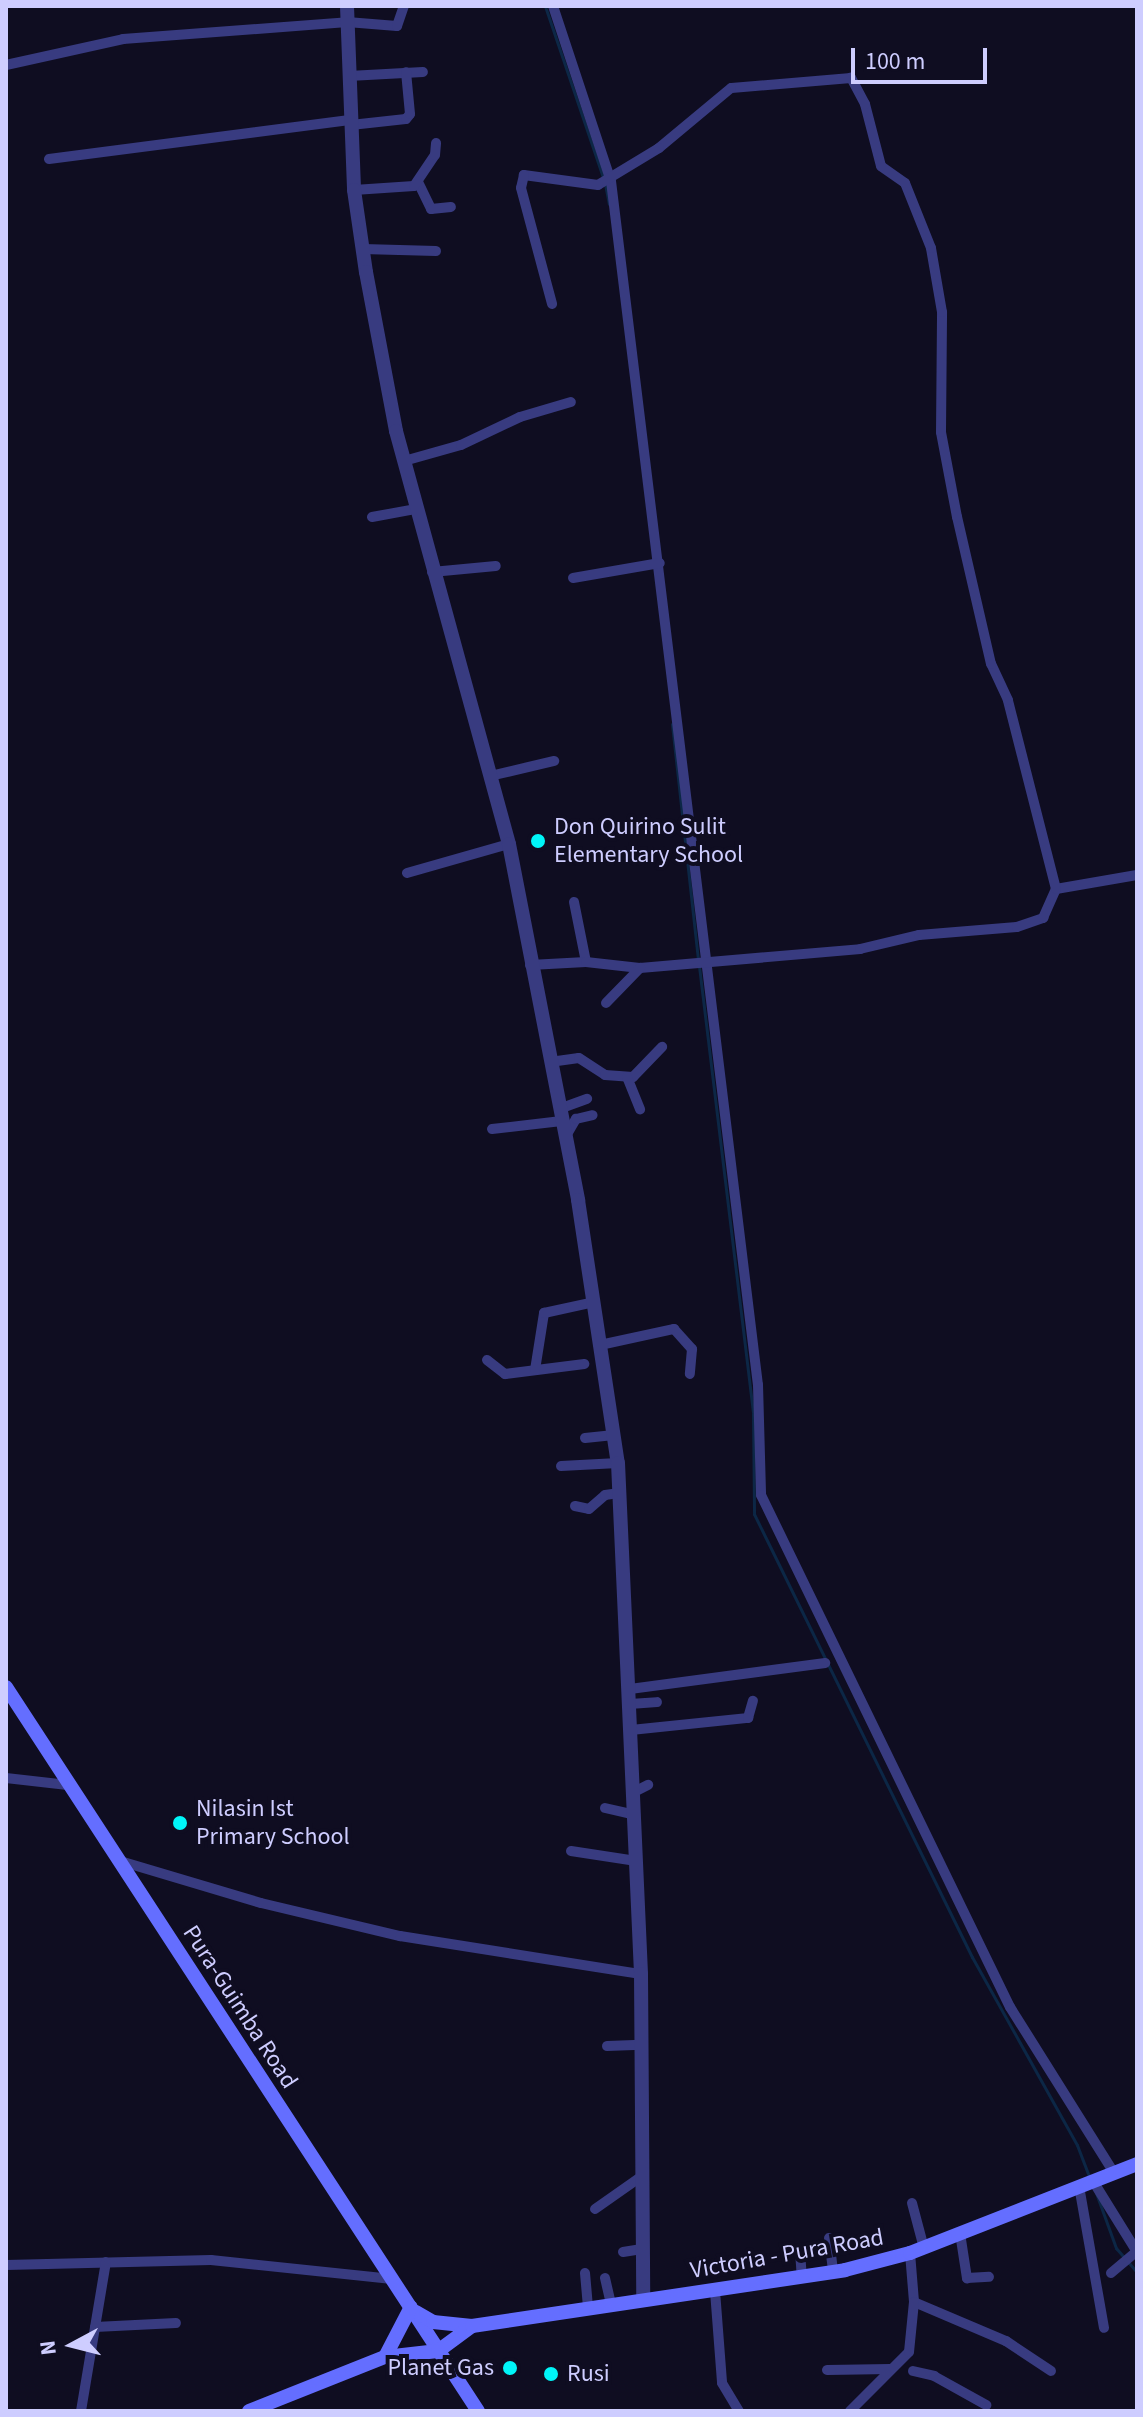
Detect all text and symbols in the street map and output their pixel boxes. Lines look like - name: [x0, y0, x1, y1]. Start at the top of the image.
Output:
- scale bar: [855, 32, 991, 82]
- text: 100 m: [865, 44, 925, 79]
- place label: Don Quirino Sulit Elementary School: [554, 813, 743, 869]
- marker: Don Quirino Sulit Elementary School: [529, 832, 547, 850]
- place label: Nilasin Ist Primary School: [196, 1795, 350, 1851]
- marker: Nilasin Ist Primary School: [171, 1814, 189, 1832]
- street label: Pura-Guimba Road: [176, 1920, 304, 2094]
- street label: Victoria - Pura Road: [688, 2223, 886, 2285]
- north arrow: [32, 2305, 112, 2385]
- text: N: [31, 2339, 65, 2357]
- place label: Planet Gas: [388, 2354, 494, 2382]
- marker: Planet Gas: [501, 2359, 519, 2377]
- place label: Rusi: [567, 2360, 610, 2388]
- marker: Rusi: [542, 2365, 560, 2383]

